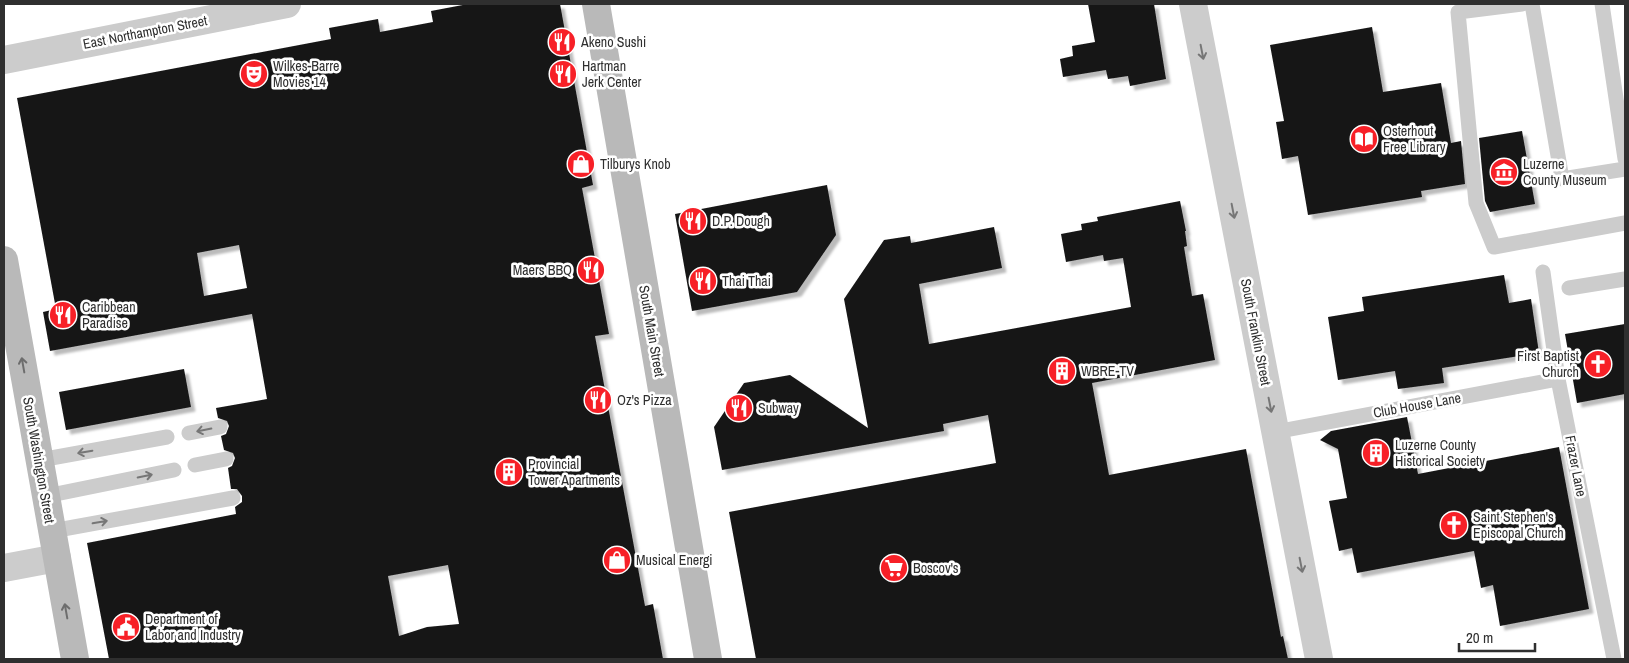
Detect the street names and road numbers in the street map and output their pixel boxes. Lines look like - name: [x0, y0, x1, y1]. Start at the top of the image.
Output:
- street label: East Northampton Street: [81, 11, 209, 53]
- street label: South Franklin Street: [1237, 277, 1275, 387]
- street label: South Main Street: [635, 284, 669, 378]
- street label: Club House Lane: [1372, 388, 1462, 422]
- street label: South Washington Street: [19, 395, 59, 525]
- street label: Frazer Lane: [1561, 434, 1591, 498]

